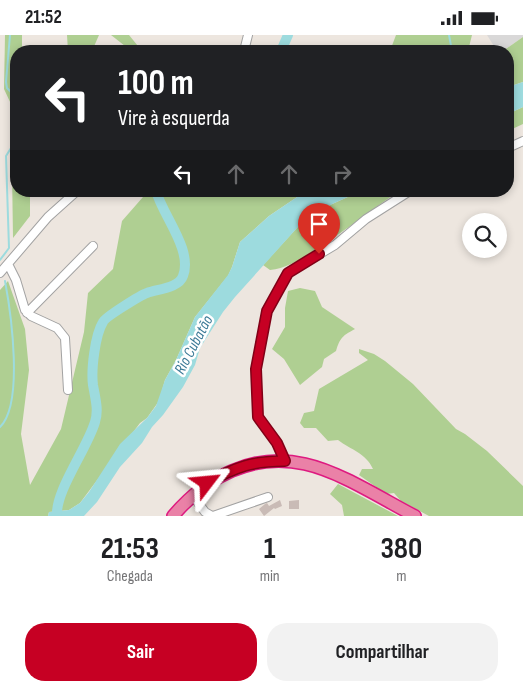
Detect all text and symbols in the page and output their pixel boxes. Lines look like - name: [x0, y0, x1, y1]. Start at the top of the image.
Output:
- text: 21:52: [25, 6, 62, 29]
- text: 100 m: [118, 62, 194, 105]
- icon: left: [35, 65, 100, 130]
- text: Vire à esquerda: [118, 105, 230, 132]
- icon: left: [169, 160, 197, 188]
- icon: ahead: [222, 160, 250, 188]
- icon: ahead: [275, 160, 303, 188]
- icon: right: [328, 160, 356, 188]
- pin: [298, 203, 340, 254]
- icon: arrive: [305, 210, 333, 238]
- map controls: [462, 213, 507, 258]
- button: search: [462, 213, 507, 258]
- water label: Rio Cubatão: [171, 312, 218, 378]
- position arrow: [180, 456, 232, 508]
- text: 21:53: [101, 531, 159, 567]
- text: 1: [264, 531, 276, 567]
- text: 380: [380, 531, 422, 567]
- text: Chegada: [107, 567, 153, 586]
- text: min: [260, 567, 280, 586]
- text: m: [396, 567, 407, 586]
- button: Sair: [25, 623, 257, 681]
- button: Compartilhar: [267, 623, 498, 681]

